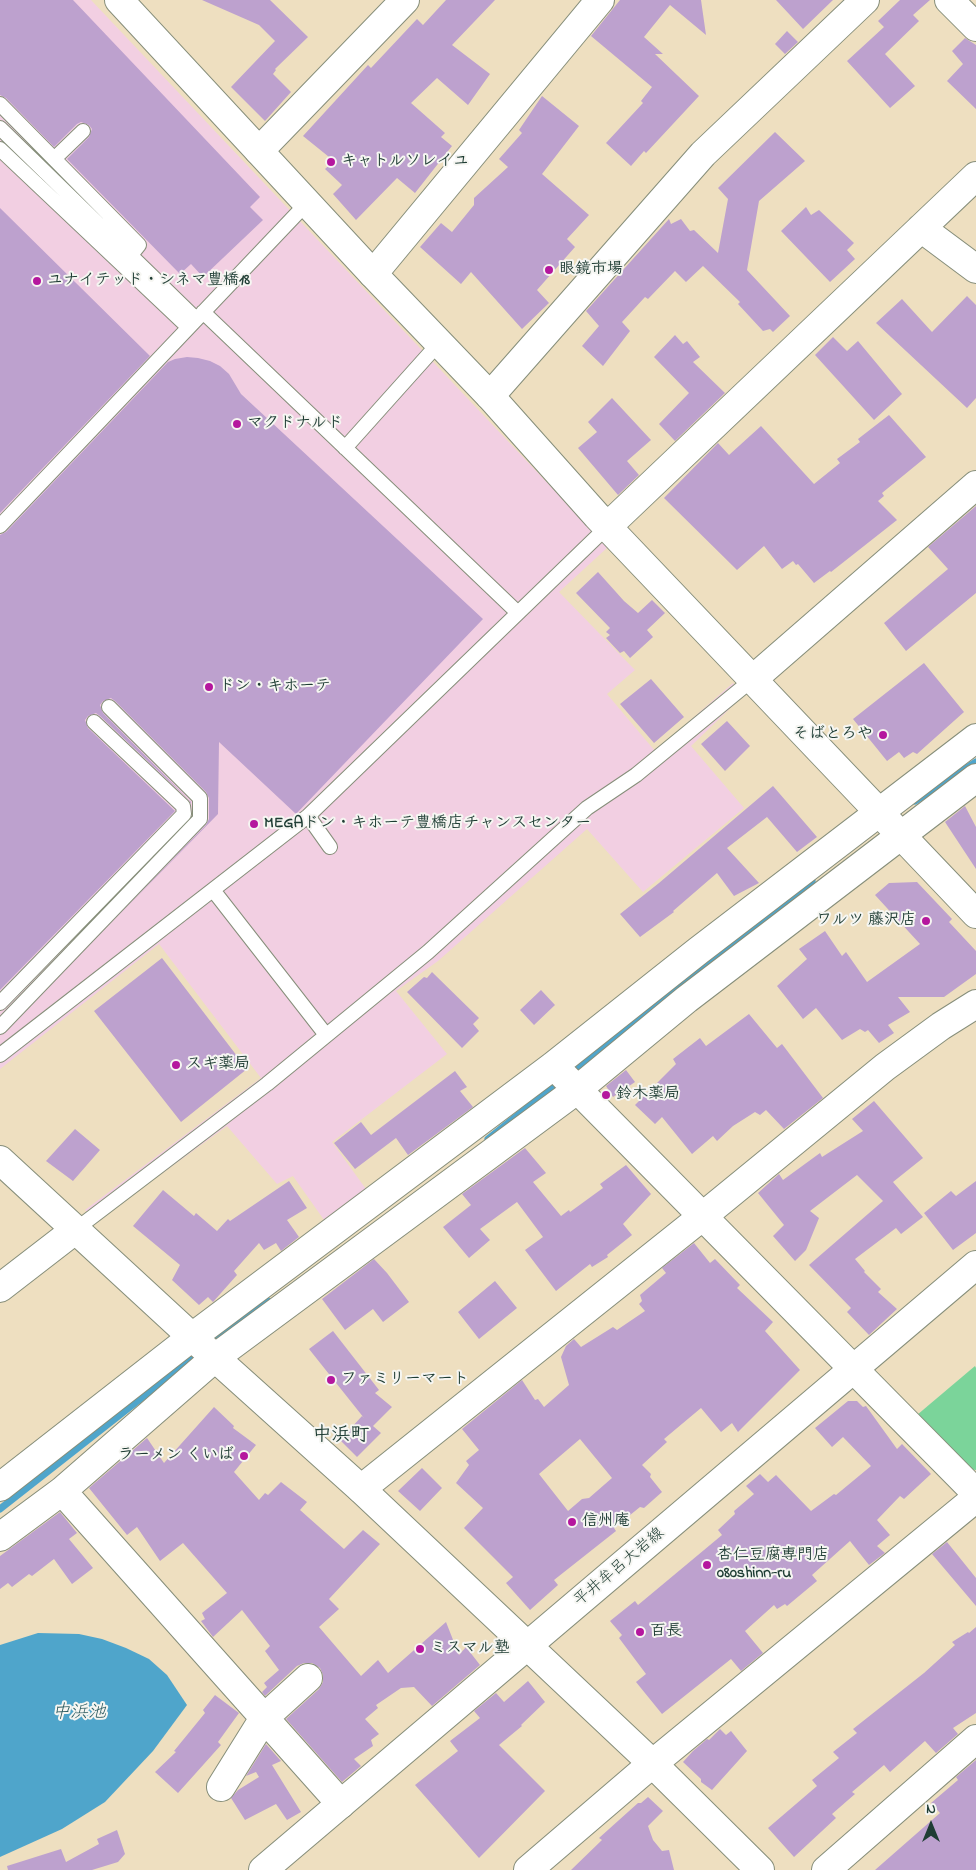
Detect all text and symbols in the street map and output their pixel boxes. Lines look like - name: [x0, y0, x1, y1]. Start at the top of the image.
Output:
- place label: キャトルソレイユ: [341, 152, 469, 172]
- marker: キャトルソレイユ: [325, 156, 337, 168]
- place label: 眼鏡市場: [559, 260, 623, 280]
- marker: 眼鏡市場: [543, 264, 555, 276]
- place label: ユナイテッド・シネマ豊橋18: [47, 271, 250, 291]
- marker: ユナイテッド・シネマ豊橋18: [31, 275, 43, 287]
- place label: マクドナルド: [247, 414, 343, 434]
- marker: マクドナルド: [231, 418, 243, 430]
- place label: ドン・キホーテ: [219, 677, 331, 697]
- marker: ドン・キホーテ: [203, 681, 215, 693]
- place label: そばとろや: [793, 725, 873, 745]
- marker: そばとろや: [877, 729, 889, 741]
- place label: MEGAドン・キホーテ豊橋店チャンスセンター: [264, 814, 591, 834]
- marker: MEGAドン・キホーテ豊橋店チャンスセンター: [248, 818, 260, 830]
- place label: ワルツ 藤沢店: [816, 911, 916, 931]
- marker: ワルツ 藤沢店: [920, 915, 932, 927]
- place label: スギ薬局: [186, 1055, 250, 1075]
- marker: スギ薬局: [170, 1059, 182, 1071]
- place label: 鈴木薬局: [616, 1085, 680, 1105]
- marker: 鈴木薬局: [600, 1089, 612, 1101]
- place label: ファミリーマート: [341, 1370, 469, 1390]
- marker: ファミリーマート: [325, 1374, 337, 1386]
- district label: 中浜町: [313, 1426, 369, 1448]
- place label: ラーメン くいば: [118, 1446, 234, 1466]
- marker: ラーメン くいば: [238, 1450, 250, 1462]
- place label: 信州庵: [582, 1512, 630, 1532]
- marker: 信州庵: [566, 1516, 578, 1528]
- street label: 平井牟呂大岩線: [571, 1525, 669, 1611]
- place label: 杏仁豆腐専門店 080shinn-ru: [717, 1546, 829, 1584]
- marker: 杏仁豆腐専門店 080shinn-ru: [701, 1559, 713, 1571]
- place label: 百長: [650, 1622, 682, 1642]
- marker: 百長: [634, 1626, 646, 1638]
- place label: ミスマル塾: [430, 1639, 510, 1659]
- marker: ミスマル塾: [414, 1643, 426, 1655]
- water label: 中浜池: [52, 1703, 106, 1725]
- text: N: [926, 1799, 936, 1820]
- north arrow: [906, 1800, 956, 1850]

